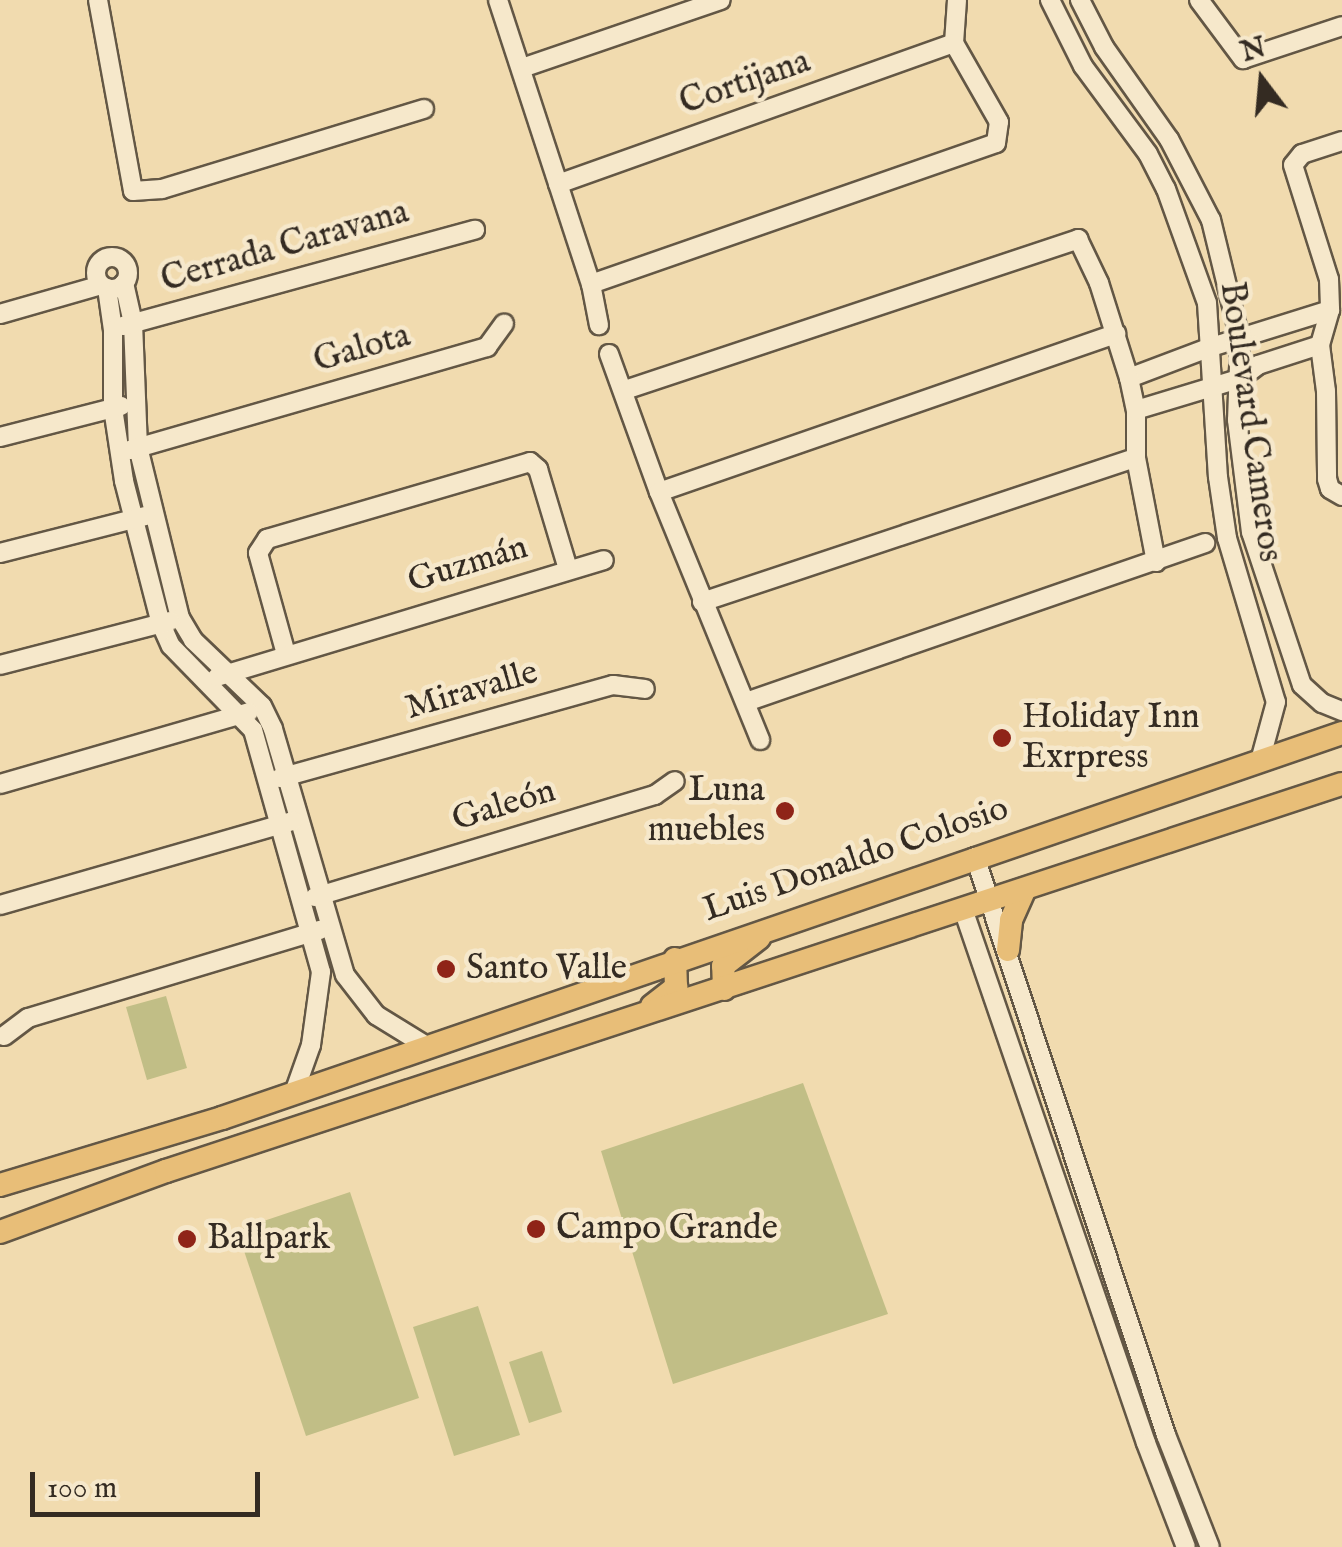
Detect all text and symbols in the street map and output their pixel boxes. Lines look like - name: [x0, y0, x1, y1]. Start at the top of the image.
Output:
- north arrow: [1212, 30, 1312, 130]
- text: N: [1237, 31, 1270, 71]
- street label: Cortijana: [674, 41, 816, 125]
- street label: Cerrada Caravana: [156, 192, 414, 302]
- street label: Boulevard Cameros: [1210, 279, 1290, 565]
- street label: Galota: [309, 315, 415, 383]
- street label: Guzmán: [403, 527, 533, 603]
- street label: Miravalle: [401, 652, 543, 730]
- place label: Holiday Inn Exrpress: [1022, 697, 1200, 779]
- marker: Holiday Inn Exrpress: [991, 727, 1013, 749]
- street label: Galeón: [447, 770, 561, 842]
- place label: Luna muebles: [648, 770, 765, 852]
- street label: Luis Donaldo Colosio: [698, 788, 1014, 932]
- marker: Luna muebles: [774, 800, 796, 822]
- place label: Santo Valle: [466, 948, 627, 990]
- marker: Santo Valle: [435, 958, 457, 980]
- place label: Campo Grande: [556, 1208, 778, 1250]
- place label: Ballpark: [207, 1218, 330, 1260]
- marker: Campo Grande: [525, 1218, 547, 1240]
- marker: Ballpark: [176, 1228, 198, 1250]
- scale bar: [35, 1452, 265, 1514]
- text: 100 m: [47, 1470, 117, 1508]

